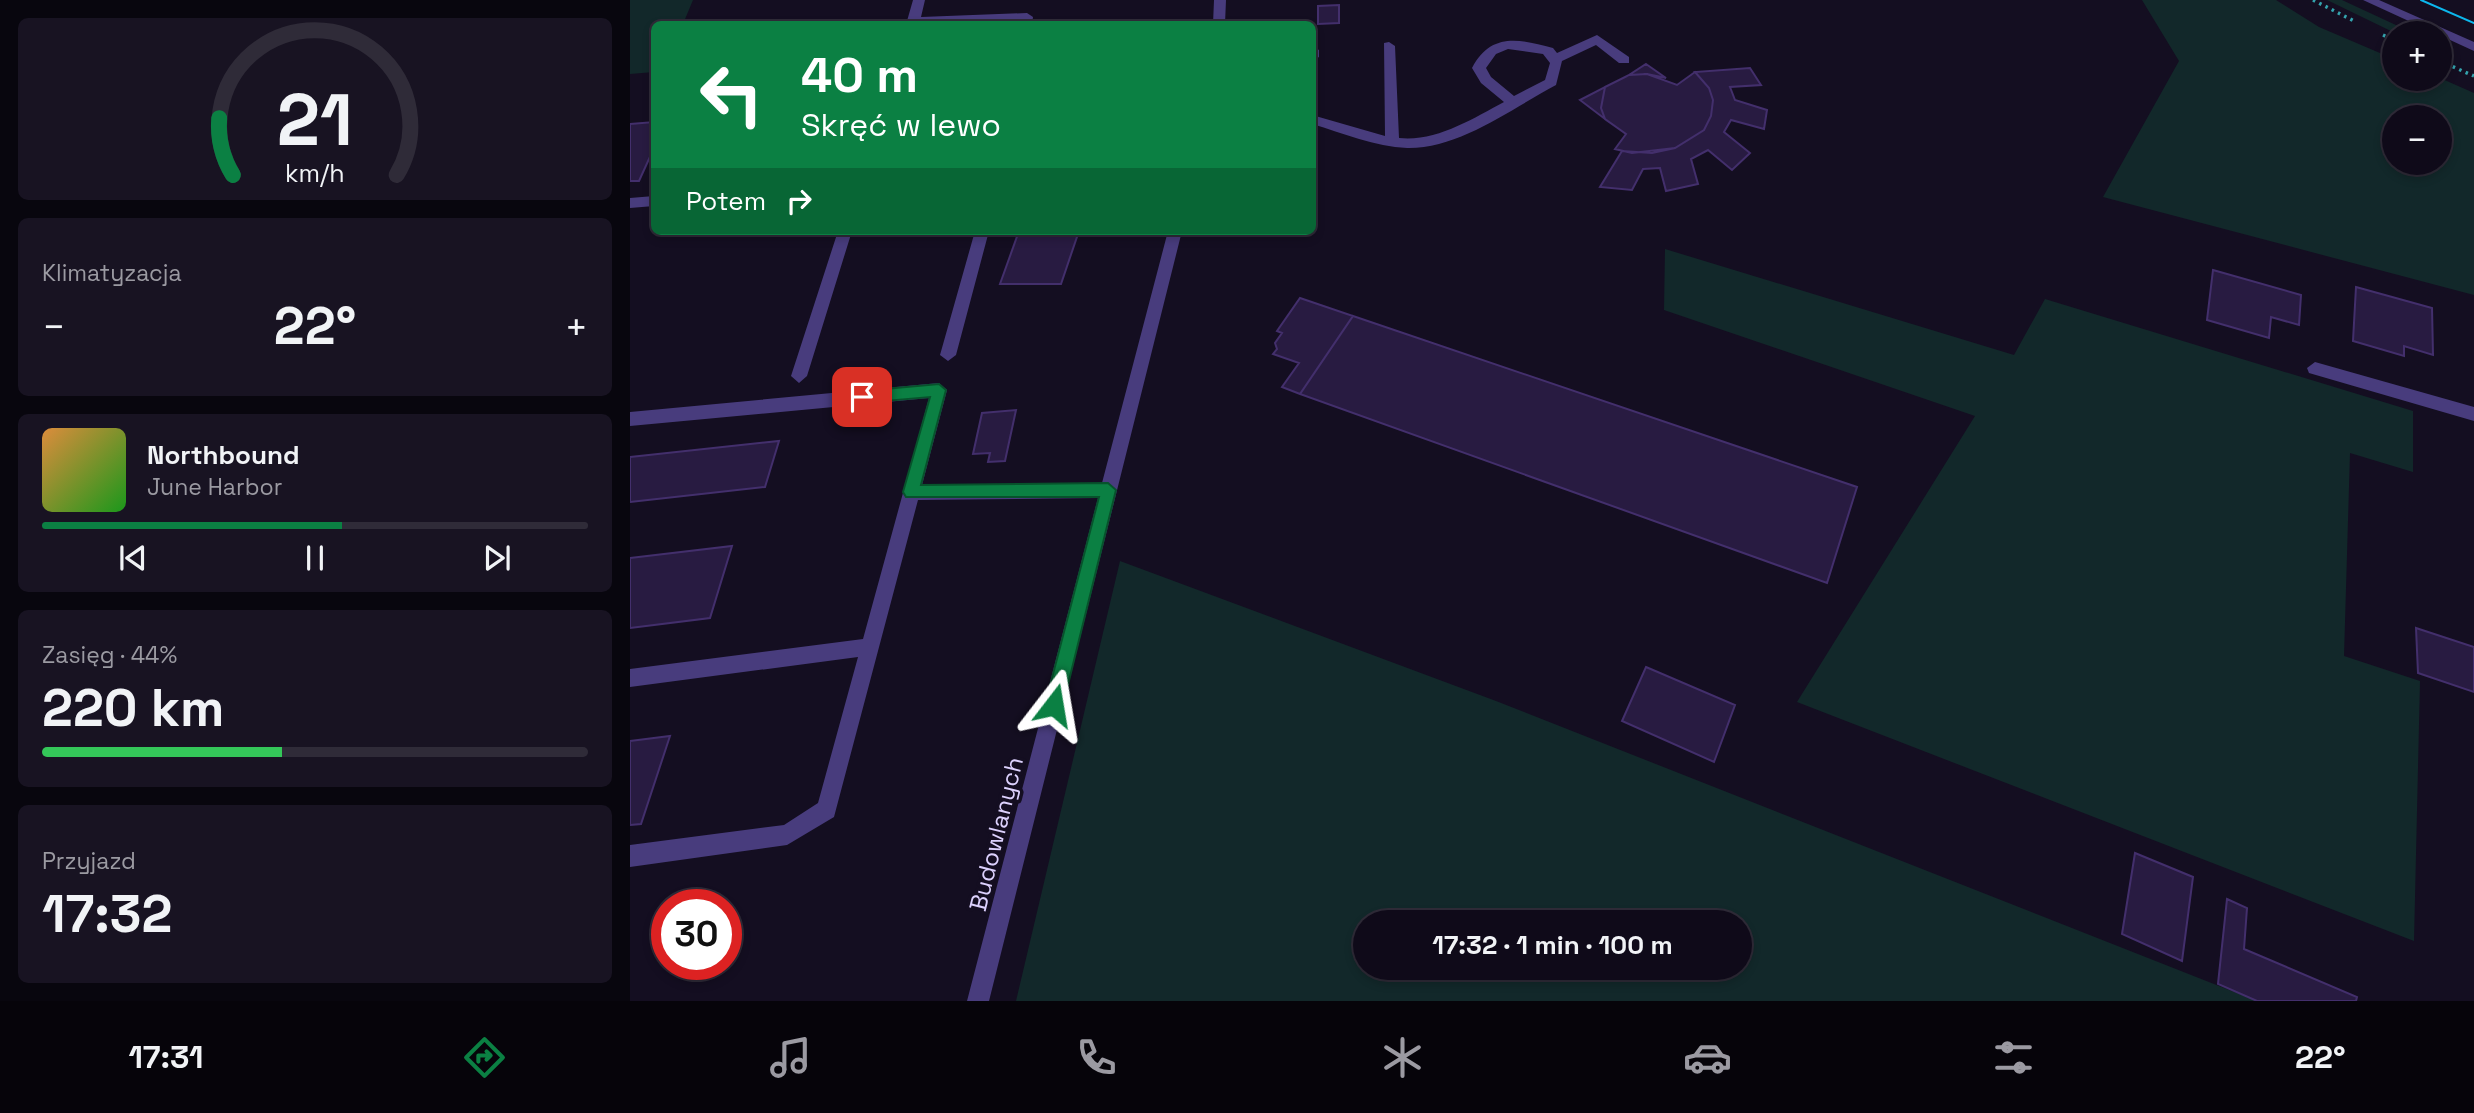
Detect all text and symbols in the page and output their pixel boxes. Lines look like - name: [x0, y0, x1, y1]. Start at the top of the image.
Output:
- map controls: [2382, 21, 2452, 175]
- button: +: [2382, 21, 2452, 91]
- text: 40 m: [801, 44, 918, 106]
- icon: left: [686, 49, 777, 140]
- text: 21: [277, 73, 353, 166]
- text: Skręć w lewo: [801, 105, 1001, 145]
- button: −: [2382, 105, 2452, 175]
- text: km/h: [285, 157, 345, 189]
- icon: right: [780, 182, 818, 220]
- text: Potem: [686, 184, 766, 218]
- text: Klimatyzacja: [42, 258, 182, 288]
- text: 22°: [274, 293, 356, 359]
- text: −: [42, 303, 66, 351]
- text: +: [564, 303, 588, 351]
- pin: [832, 367, 892, 427]
- icon: arrive: [843, 378, 881, 416]
- text: Northbound: [147, 438, 300, 472]
- text: June Harbor: [147, 472, 282, 502]
- icon: previous: [114, 539, 152, 577]
- icon: pause: [296, 539, 334, 577]
- icon: next: [478, 539, 516, 577]
- text: Zasięg · 44%: [42, 640, 177, 670]
- position arrow: [1017, 668, 1091, 742]
- text: 220 km: [42, 675, 224, 741]
- street label: Budowlanych: [962, 754, 1030, 914]
- text: Przyjazd: [42, 846, 136, 876]
- text: 17:32: [42, 881, 172, 947]
- speed limit sign: 30: [651, 889, 742, 980]
- text: 17:32 · 1 min · 100 m: [1432, 928, 1673, 962]
- icon: directions: [460, 1033, 509, 1082]
- icon: music: [766, 1033, 815, 1082]
- icon: phone: [1072, 1033, 1121, 1082]
- icon: climate: [1378, 1033, 1427, 1082]
- icon: car: [1683, 1033, 1732, 1082]
- icon: filters: [1989, 1033, 2038, 1082]
- text: 17:31: [128, 1037, 203, 1077]
- text: 22°: [2295, 1037, 2346, 1077]

